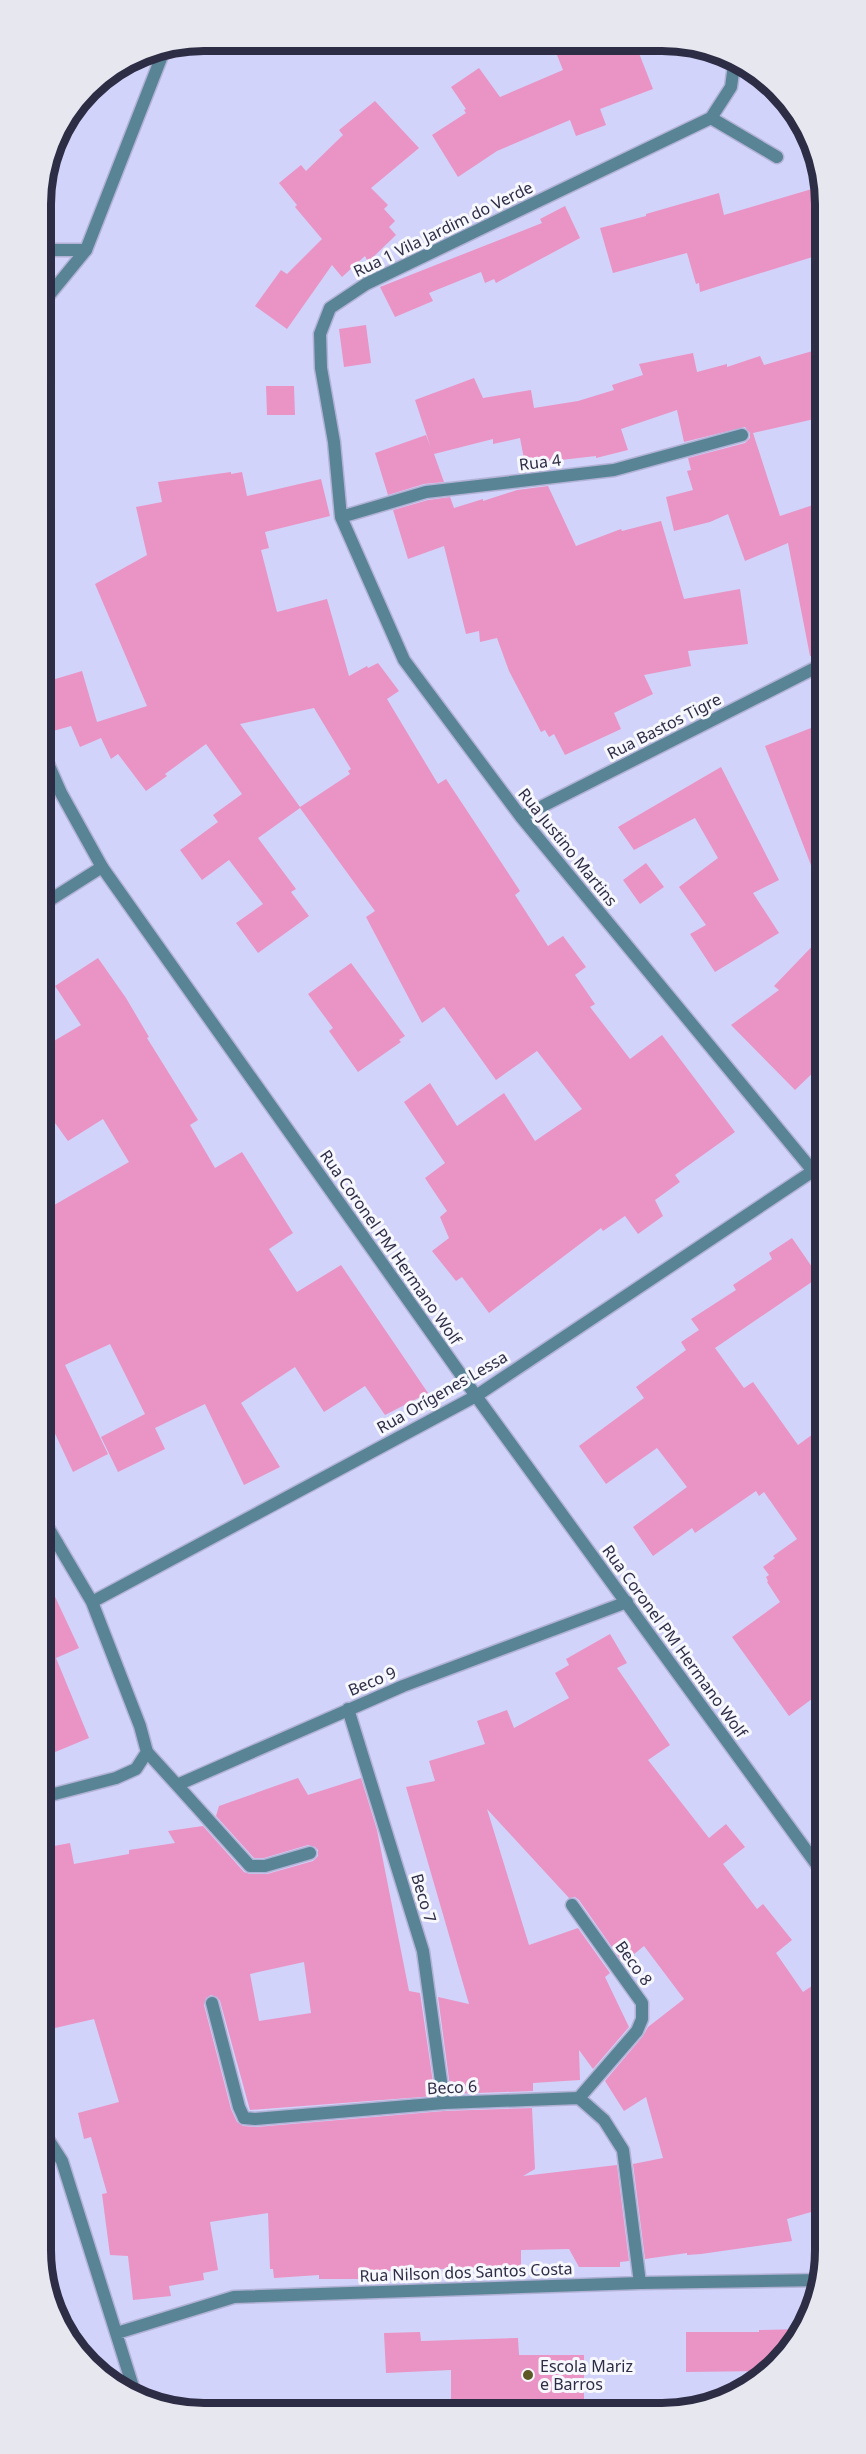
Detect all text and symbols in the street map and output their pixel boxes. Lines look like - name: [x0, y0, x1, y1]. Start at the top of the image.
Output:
- street label: Rua 1 Vila Jardim do Verde: [350, 176, 536, 282]
- street label: Rua 4: [518, 449, 562, 475]
- street label: Rua Bastos Tigre: [603, 688, 725, 764]
- street label: Rua Justino Martins: [513, 783, 623, 911]
- street label: Rua Coronel PM Hermano Wolf: [315, 1145, 468, 1350]
- street label: Rua Orígenes Lessa: [373, 1346, 511, 1438]
- street label: Rua Coronel PM Hermano Wolf: [598, 1540, 753, 1743]
- street label: Beco 9: [345, 1661, 399, 1701]
- street label: Beco 7: [406, 1871, 442, 1925]
- street label: Beco 8: [610, 1936, 658, 1990]
- street label: Beco 6: [426, 2075, 478, 2099]
- street label: Rua Nilson dos Santos Costa: [359, 2257, 573, 2287]
- place label: Escola Mariz e Barros: [540, 2355, 633, 2395]
- marker: Escola Mariz e Barros: [521, 2368, 535, 2382]

